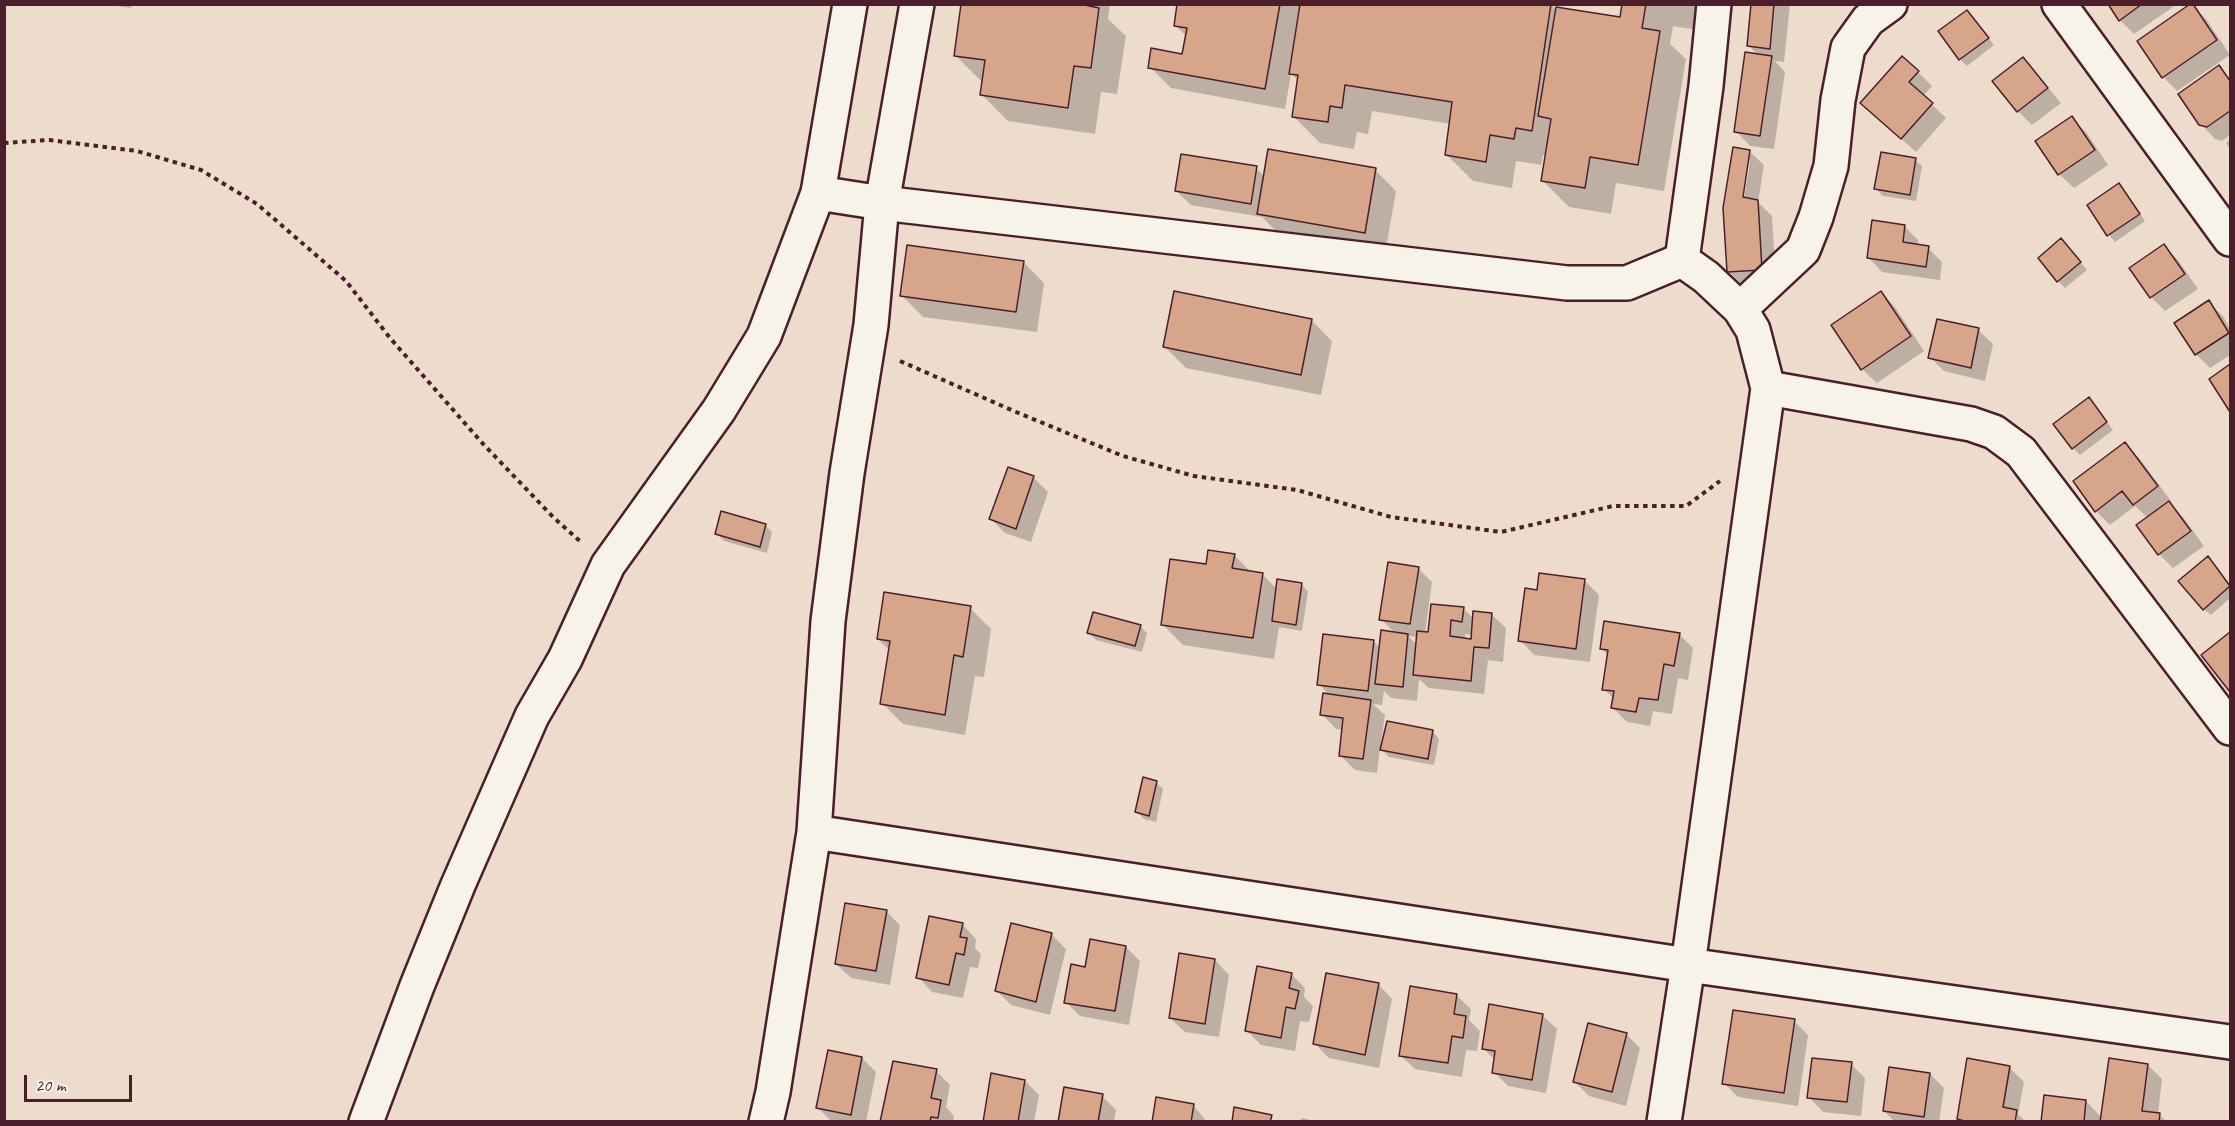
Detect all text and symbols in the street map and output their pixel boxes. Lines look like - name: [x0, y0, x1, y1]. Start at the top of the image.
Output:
- scale bar: [27, 1063, 135, 1101]
- text: 20 m: [35, 1074, 66, 1096]

